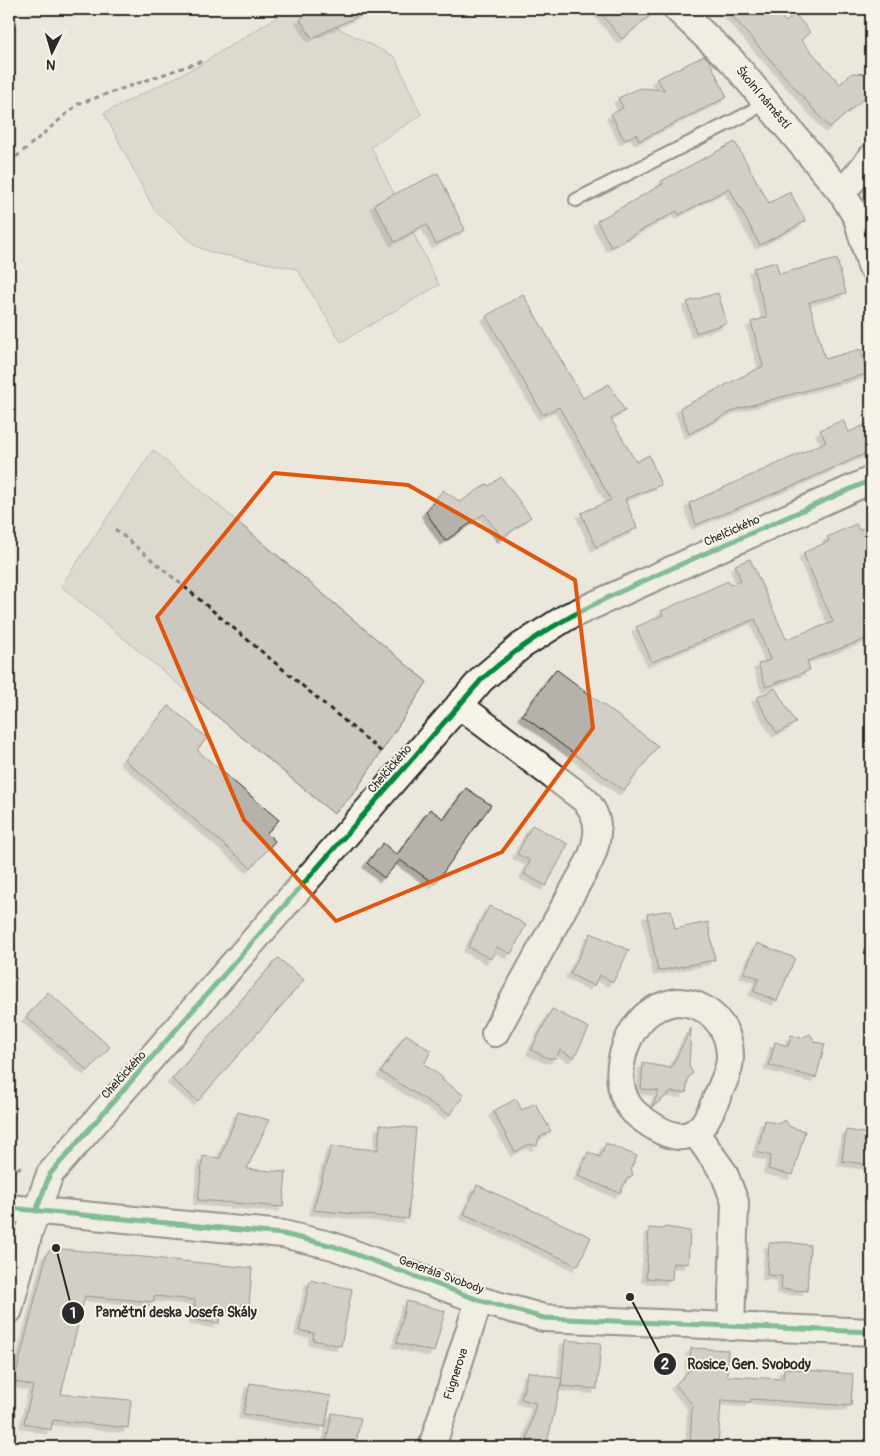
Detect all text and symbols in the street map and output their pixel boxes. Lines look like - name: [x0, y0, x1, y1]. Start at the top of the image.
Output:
- north arrow: [28, 28, 78, 78]
- text: N: [45, 56, 56, 73]
- street label: Školní náměstí: [732, 63, 794, 132]
- street label: Chelčického: [702, 512, 763, 550]
- street label: Chelčického: [365, 741, 416, 796]
- street label: Chelčického: [98, 1047, 150, 1102]
- street label: Generála Svobody: [396, 1253, 486, 1297]
- callout: Pamětní deska Josefa Skály: [60, 1298, 267, 1327]
- text: 1: [70, 1304, 76, 1323]
- text: Pamětní deska Josefa Skály: [95, 1304, 257, 1321]
- street label: Fügnerova: [441, 1346, 472, 1402]
- callout: Rosice, Gen. Svobody: [652, 1350, 821, 1379]
- text: 2: [661, 1355, 669, 1374]
- text: Rosice, Gen. Svobody: [687, 1356, 811, 1373]

